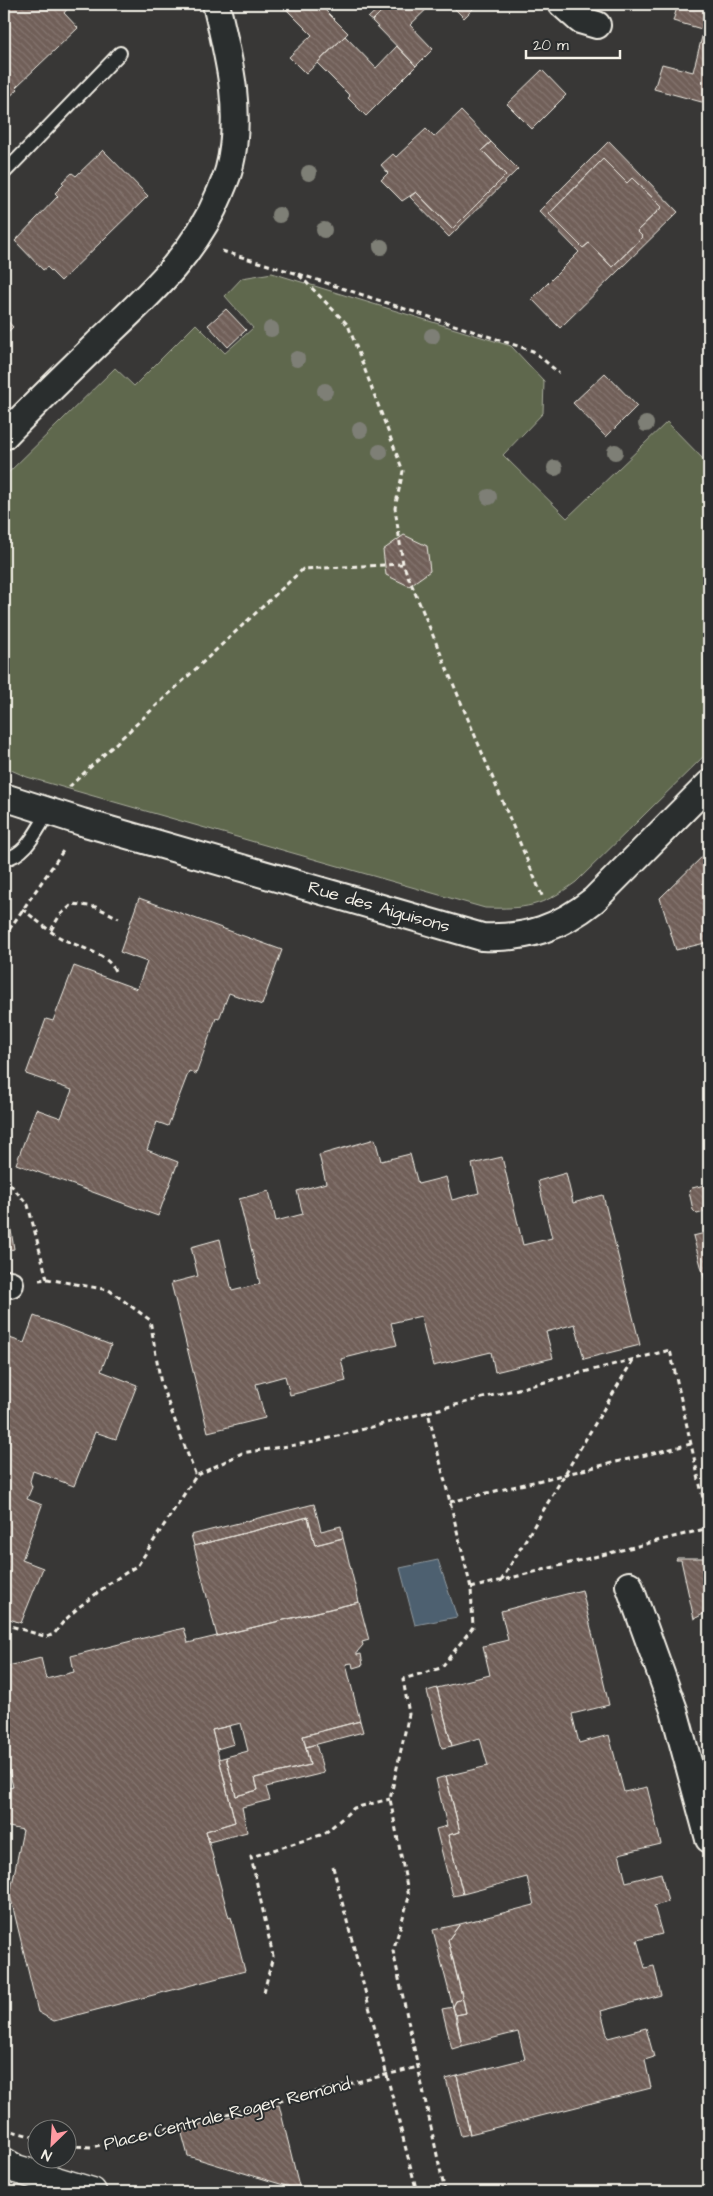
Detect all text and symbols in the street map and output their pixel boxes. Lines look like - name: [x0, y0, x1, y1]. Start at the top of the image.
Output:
- scale bar: [526, 28, 619, 60]
- text: 20 m: [533, 35, 569, 56]
- street label: Rue des Aiguisons: [305, 875, 453, 940]
- street label: Place Centrale Roger Remond: [101, 2071, 353, 2158]
- north arrow: [28, 2118, 78, 2168]
- text: N: [39, 2144, 55, 2166]

